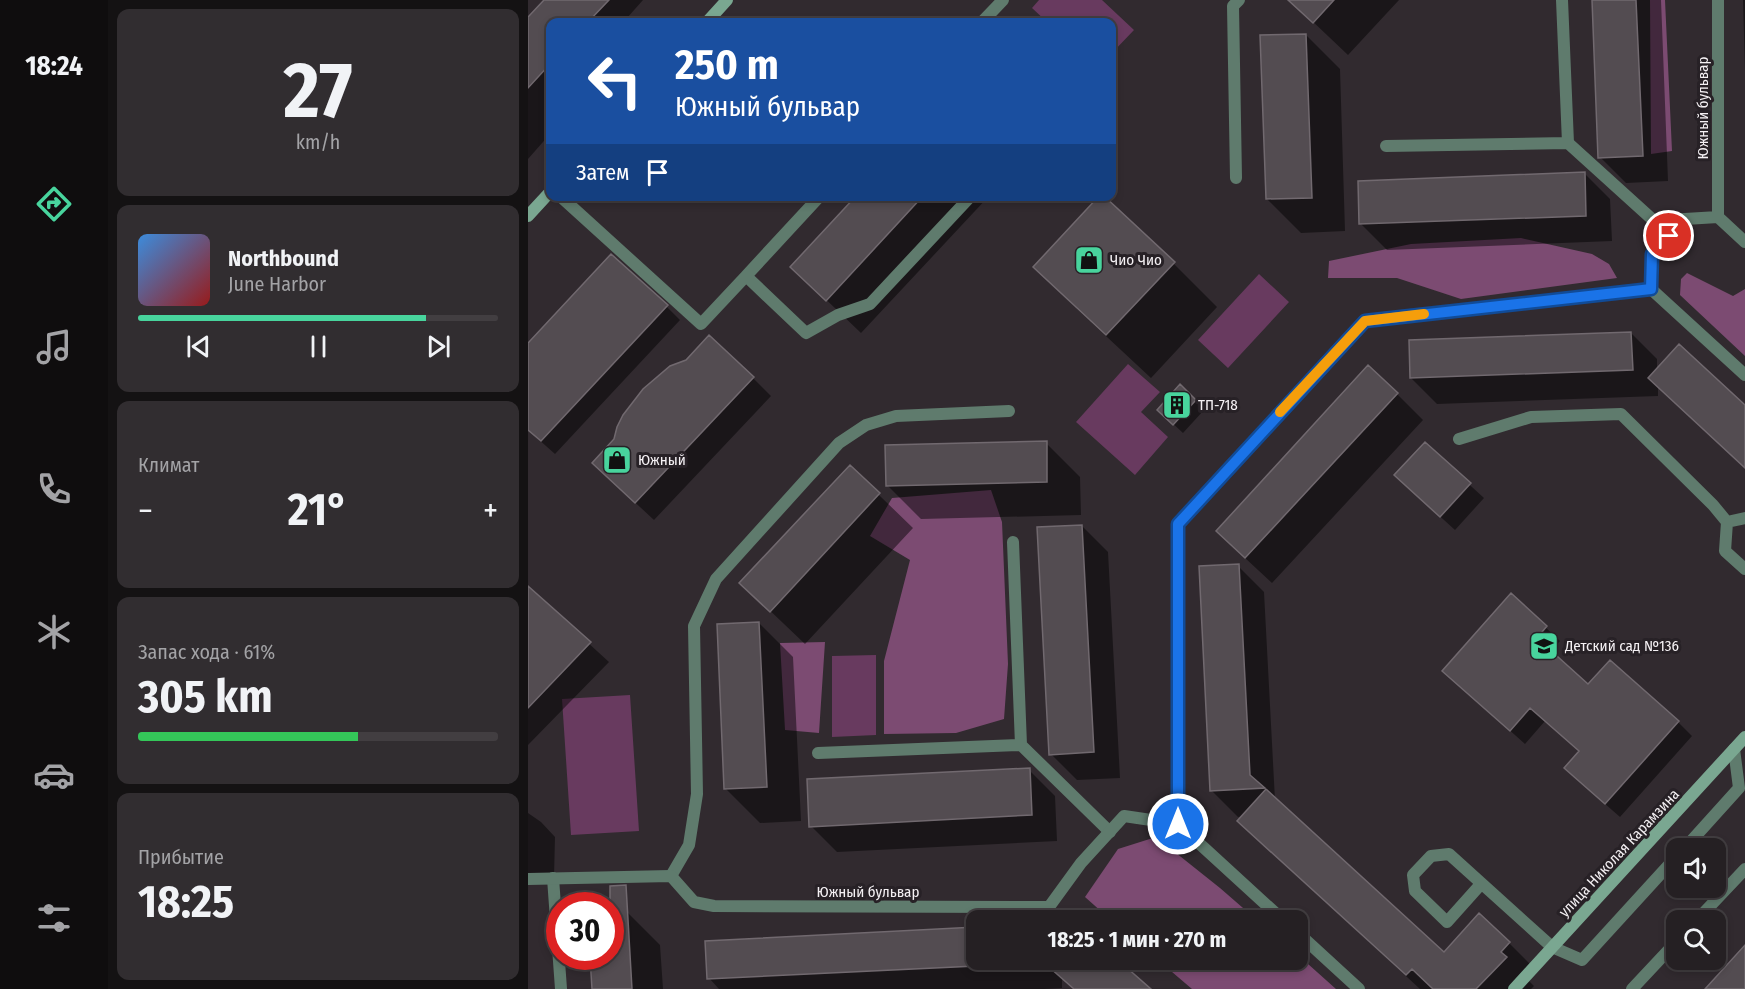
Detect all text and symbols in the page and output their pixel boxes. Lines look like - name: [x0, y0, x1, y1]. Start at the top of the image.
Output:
- text: 250 m: [675, 40, 779, 90]
- icon: left: [576, 42, 654, 120]
- text: 27: [284, 44, 352, 138]
- text: 18:24: [25, 50, 83, 82]
- street label: Южный бульвар: [1694, 57, 1712, 159]
- text: Южный бульвар: [675, 91, 860, 123]
- text: km/h: [296, 130, 340, 154]
- icon: arrive: [641, 156, 674, 189]
- text: Затем: [576, 159, 629, 186]
- icon: directions: [33, 183, 75, 225]
- pin: [1643, 210, 1694, 261]
- icon: arrive: [1652, 219, 1685, 252]
- shop icon: Чио Чио: [1073, 244, 1105, 276]
- text: Northbound: [228, 245, 339, 272]
- place label: Чио Чио: [1110, 251, 1162, 269]
- text: June Harbor: [228, 272, 326, 296]
- icon: music: [33, 326, 75, 368]
- icon: previous: [182, 330, 215, 363]
- icon: pause: [302, 330, 335, 363]
- icon: next: [422, 330, 455, 363]
- building icon: ТП-718: [1161, 389, 1193, 421]
- place label: ТП-718: [1198, 396, 1238, 414]
- shop icon: Южный: [601, 444, 633, 476]
- place label: Южный: [638, 451, 686, 469]
- text: Климат: [138, 453, 199, 477]
- icon: phone: [33, 468, 75, 510]
- text: 21°: [288, 483, 348, 537]
- text: −: [138, 491, 153, 531]
- text: +: [483, 491, 498, 531]
- icon: climate: [33, 611, 75, 653]
- school or university icon: Детский сад №136: [1528, 630, 1560, 662]
- place label: Детский сад №136: [1564, 637, 1679, 655]
- text: Запас хода · 61%: [138, 640, 275, 664]
- text: 305 km: [138, 670, 273, 724]
- icon: car: [33, 754, 75, 796]
- street label: улица Николая Карамзина: [1555, 785, 1683, 921]
- position arrow: [1146, 792, 1210, 856]
- map controls: [1666, 838, 1726, 970]
- button: sound: [1666, 838, 1726, 898]
- text: Прибытие: [138, 845, 224, 869]
- text: 18:25: [138, 875, 234, 929]
- street label: Южный бульвар: [817, 883, 919, 901]
- speed limit sign: 30: [546, 892, 624, 970]
- icon: filters: [33, 897, 75, 939]
- button: search: [1666, 910, 1726, 970]
- text: 18:25 · 1 мин · 270 m: [1048, 926, 1226, 953]

